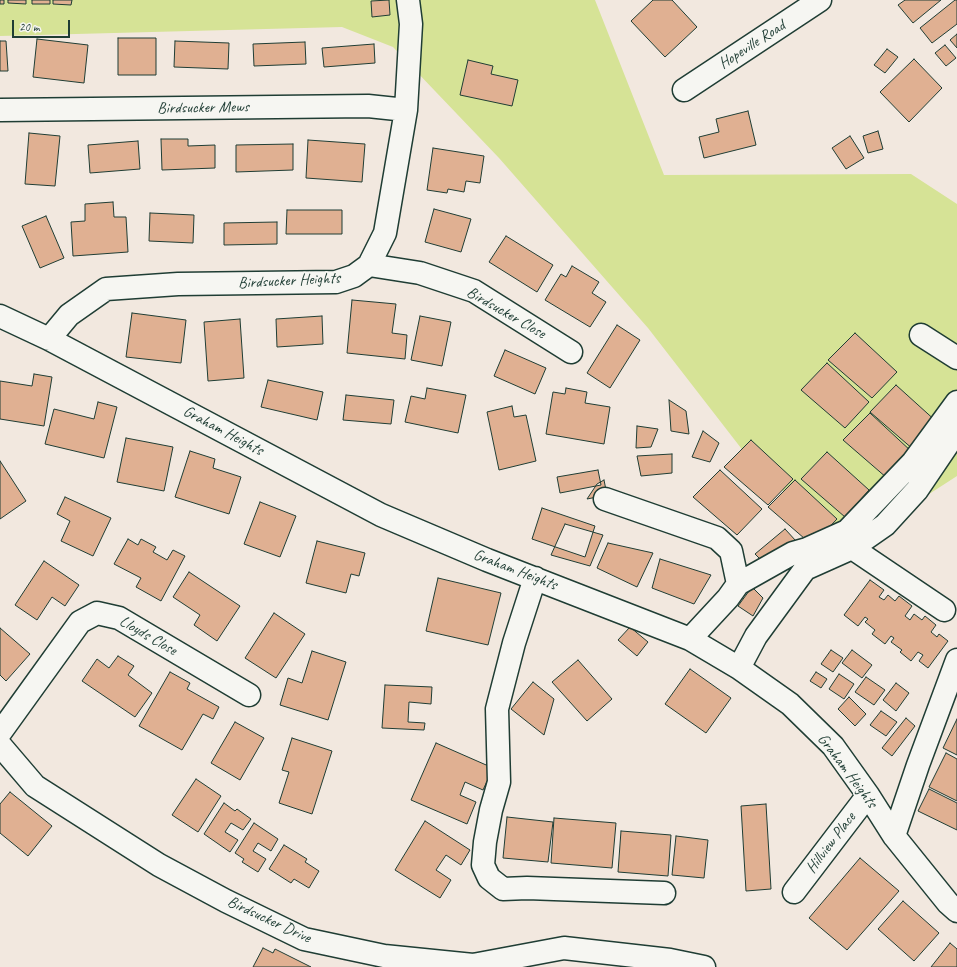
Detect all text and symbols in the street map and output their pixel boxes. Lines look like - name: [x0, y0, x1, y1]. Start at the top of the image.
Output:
- scale bar: [14, 12, 72, 38]
- street label: Hopeville Road: [715, 16, 789, 74]
- text: 20 m: [19, 19, 39, 35]
- street label: Birdsucker Mews: [157, 98, 249, 118]
- street label: Birdsucker Heights: [237, 269, 341, 293]
- street label: Birdsucker Close: [463, 283, 549, 343]
- street label: Graham Heights: [180, 402, 266, 460]
- street label: Graham Heights: [471, 545, 559, 595]
- street label: Lloyds Close: [116, 612, 180, 660]
- street label: Graham Heights: [813, 730, 881, 812]
- street label: Hillview Place: [802, 809, 860, 877]
- street label: Birdsucker Drive: [224, 892, 314, 948]

